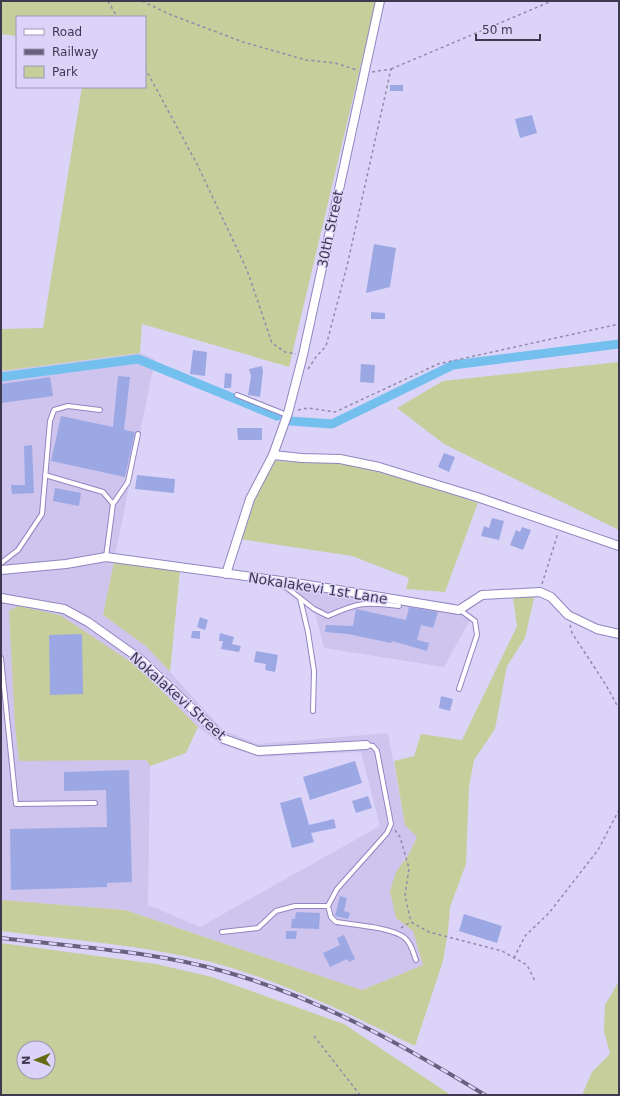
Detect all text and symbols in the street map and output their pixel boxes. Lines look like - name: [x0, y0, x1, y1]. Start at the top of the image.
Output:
- legend: [16, 16, 146, 88]
- scale bar: [476, 16, 540, 42]
- text: 50 m: [482, 23, 513, 37]
- text: Road: [52, 25, 82, 39]
- text: Railway: [52, 45, 98, 59]
- text: Park: [52, 65, 78, 79]
- street label: 30th Street: [314, 188, 346, 269]
- street label: Nokalakevi 1st Lane: [247, 569, 389, 607]
- street label: Nokalakevi Street: [127, 649, 230, 744]
- north arrow: [16, 1040, 56, 1080]
- text: N: [20, 1055, 33, 1065]

